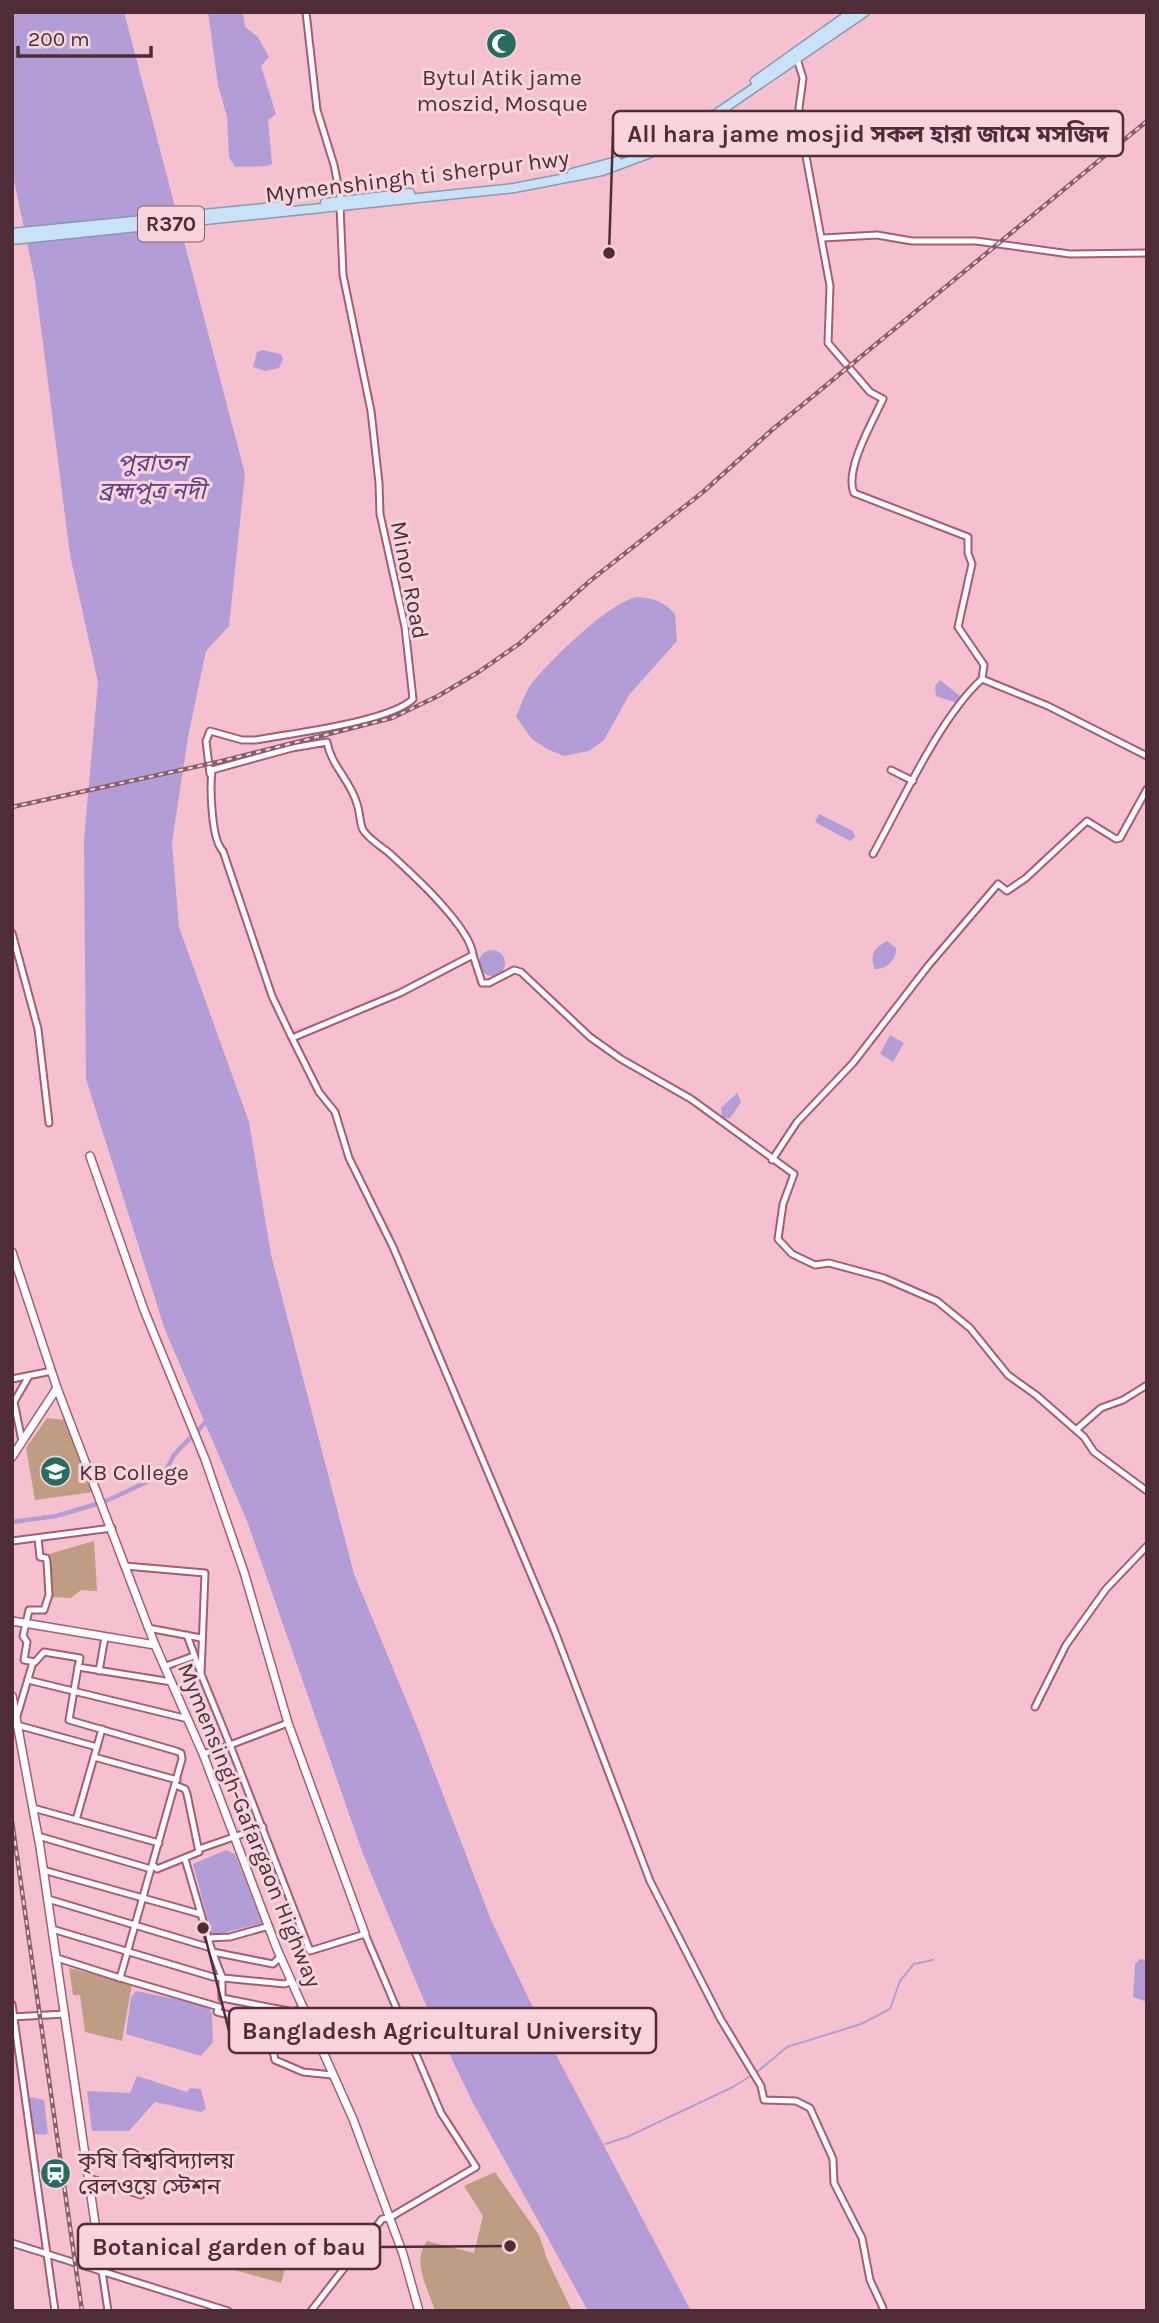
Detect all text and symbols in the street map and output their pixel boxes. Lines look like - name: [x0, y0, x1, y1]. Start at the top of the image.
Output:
- scale bar: [18, 14, 150, 58]
- mosque icon: Bytul Atik jame moszid, Mosque: [485, 26, 519, 60]
- text: 200 m: [28, 27, 90, 51]
- place label: Bytul Atik jame moszid, Mosque: [416, 64, 588, 117]
- callout: All hara jame mosjid সকল হারা জামে মসজিদ: [613, 111, 1123, 156]
- text: All hara jame mosjid সকল হারা জামে মসজিদ: [627, 120, 1109, 148]
- street label: Mymenshingh ti sherpur hwy: [264, 144, 571, 209]
- road number: R370: [138, 206, 204, 242]
- water label: পুরাতন ব্রহ্মপুত্র নদী: [98, 449, 210, 505]
- street label: Minor Road: [385, 519, 434, 641]
- school or university icon: KB College: [39, 1455, 73, 1489]
- place label: KB College: [79, 1459, 189, 1486]
- street label: Mymensingh-Gafargaon Highway: [172, 1659, 327, 1992]
- callout: Bangladesh Agricultural University: [229, 2008, 656, 2053]
- text: Bangladesh Agricultural University: [242, 2017, 642, 2045]
- place label: কৃষি বিশ্ববিদ্যালয় রেলওয়ে স্টেশন: [77, 2147, 235, 2200]
- station icon: কৃষি বিশ্ববিদ্যালয় রেলওয়ে স্টেশন: [38, 2156, 72, 2190]
- callout: Botanical garden of bau: [78, 2224, 380, 2269]
- text: Botanical garden of bau: [92, 2233, 366, 2261]

